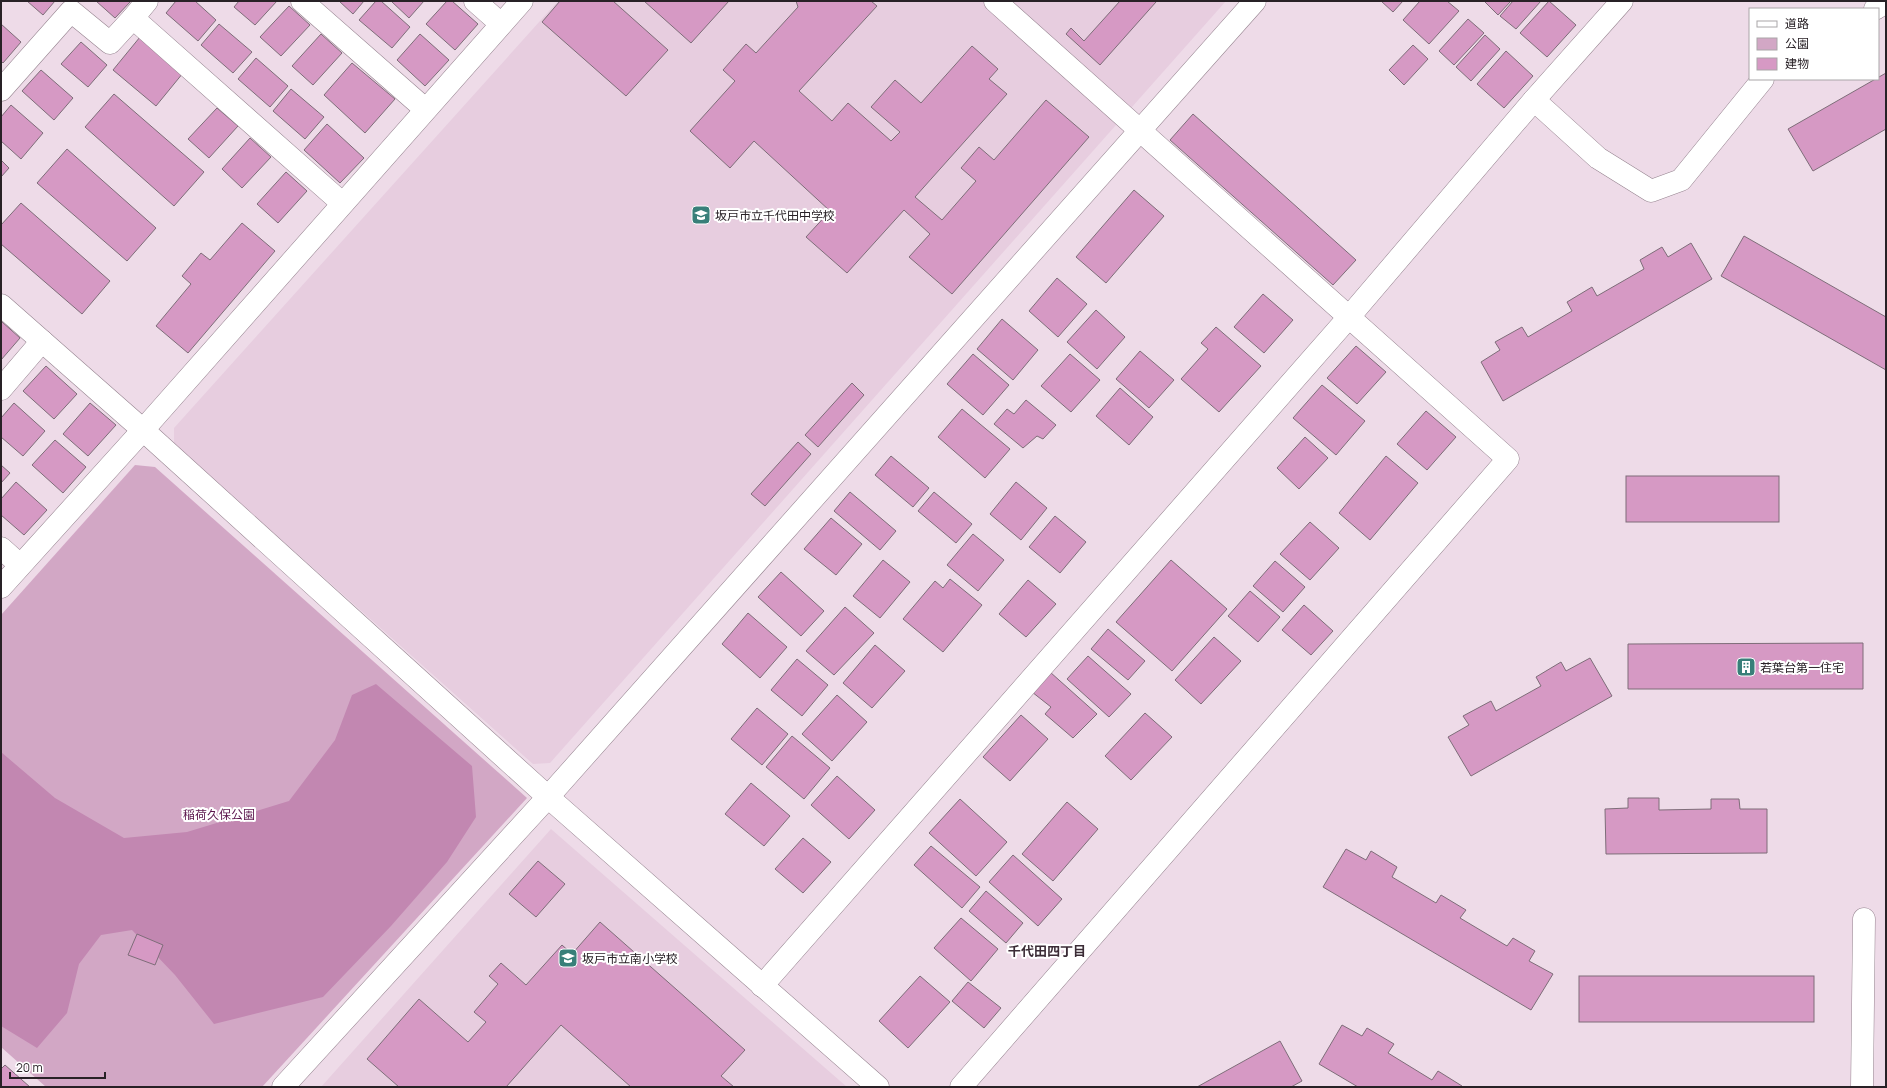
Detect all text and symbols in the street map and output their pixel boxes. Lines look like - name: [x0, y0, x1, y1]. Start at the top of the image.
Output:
- legend: [1749, 8, 1879, 80]
- text: 道路: [1785, 15, 1809, 32]
- text: 公園: [1785, 35, 1809, 52]
- text: 建物: [1785, 55, 1809, 72]
- school or university icon: 坂戸市立千代田中学校: [690, 204, 712, 226]
- place label: 坂戸市立千代田中学校: [715, 207, 835, 224]
- building icon: 若葉台第一住宅: [1735, 656, 1757, 678]
- place label: 若葉台第一住宅: [1760, 659, 1844, 676]
- park label: 稲荷久保公園: [183, 806, 255, 823]
- district label: 千代田四丁目: [1008, 942, 1086, 960]
- school or university icon: 坂戸市立南小学校: [557, 947, 579, 969]
- place label: 坂戸市立南小学校: [582, 950, 678, 967]
- scale bar: [10, 1054, 105, 1080]
- text: 20 m: [16, 1059, 43, 1076]

